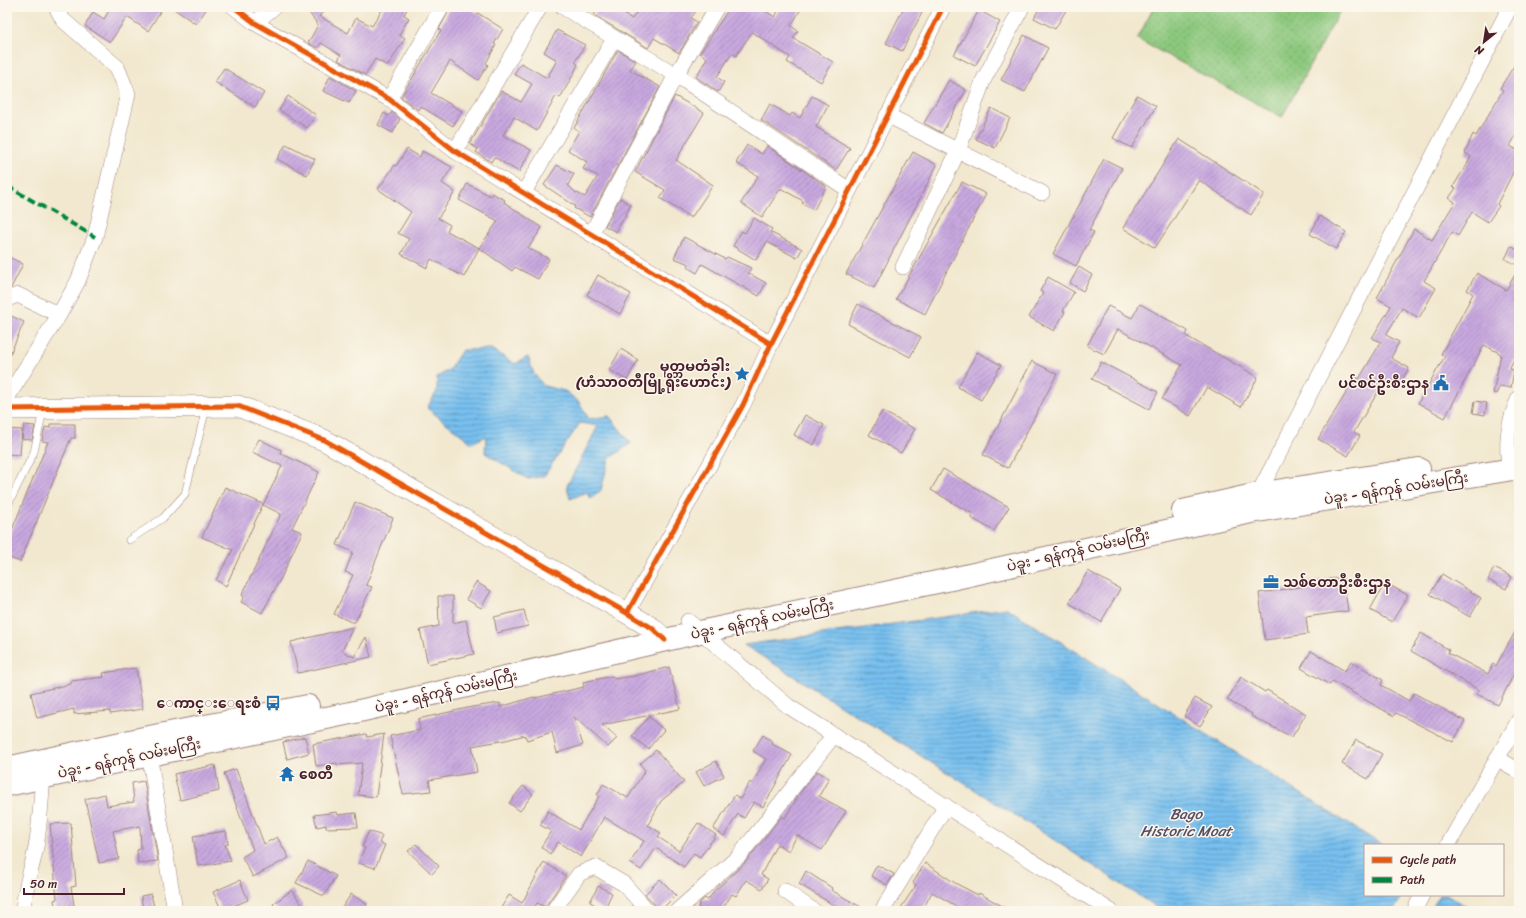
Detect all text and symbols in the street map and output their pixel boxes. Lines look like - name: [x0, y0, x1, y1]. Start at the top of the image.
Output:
- north arrow: [1464, 22, 1504, 62]
- text: N: [1471, 40, 1488, 61]
- place label: မုတ္တမတံခါး (ဟံသာဝတီမြို့ရိုးဟောင်း): [576, 354, 731, 395]
- place icon: မုတ္တမတံခါး (ဟံသာဝတီမြို့ရိုးဟောင်း): [733, 365, 751, 383]
- place label: ပင်စင်ဦးစီးဌာန: [1338, 371, 1429, 396]
- public building icon: ပင်စင်ဦးစီးဌာန: [1432, 374, 1450, 392]
- street label: ပဲခူး - ရန်ကုန် လမ်းမကြီး: [1322, 465, 1470, 512]
- street label: ပဲခူး - ရန်ကုန် လမ်းမကြီး: [1004, 522, 1152, 579]
- place label: သစ်တောဦးစီးဌာန: [1283, 570, 1391, 595]
- office icon: သစ်တောဦးစီးဌာန: [1262, 573, 1280, 591]
- street label: ပဲခူး - ရန်ကုန် လမ်းမကြီး: [688, 592, 836, 647]
- street label: ပဲခူး - ရန်ကုန် လမ်းမကြီး: [372, 663, 520, 720]
- place label: ေကာင္းေရႊစံ: [157, 691, 261, 716]
- bus stop icon: ေကာင္းေရႊစံ: [264, 694, 282, 712]
- street label: ပဲခူး - ရန်ကုန် လမ်းမကြီး: [55, 731, 203, 786]
- place label: စေတီ: [299, 762, 333, 787]
- temple icon: စေတီ: [278, 765, 296, 783]
- water label: Bago Historic Moat: [1140, 801, 1233, 844]
- legend: [1364, 844, 1504, 896]
- text: Cycle path: [1400, 849, 1456, 871]
- text: Path: [1400, 869, 1425, 891]
- scale bar: [24, 870, 124, 896]
- text: 50 m: [30, 873, 57, 895]

